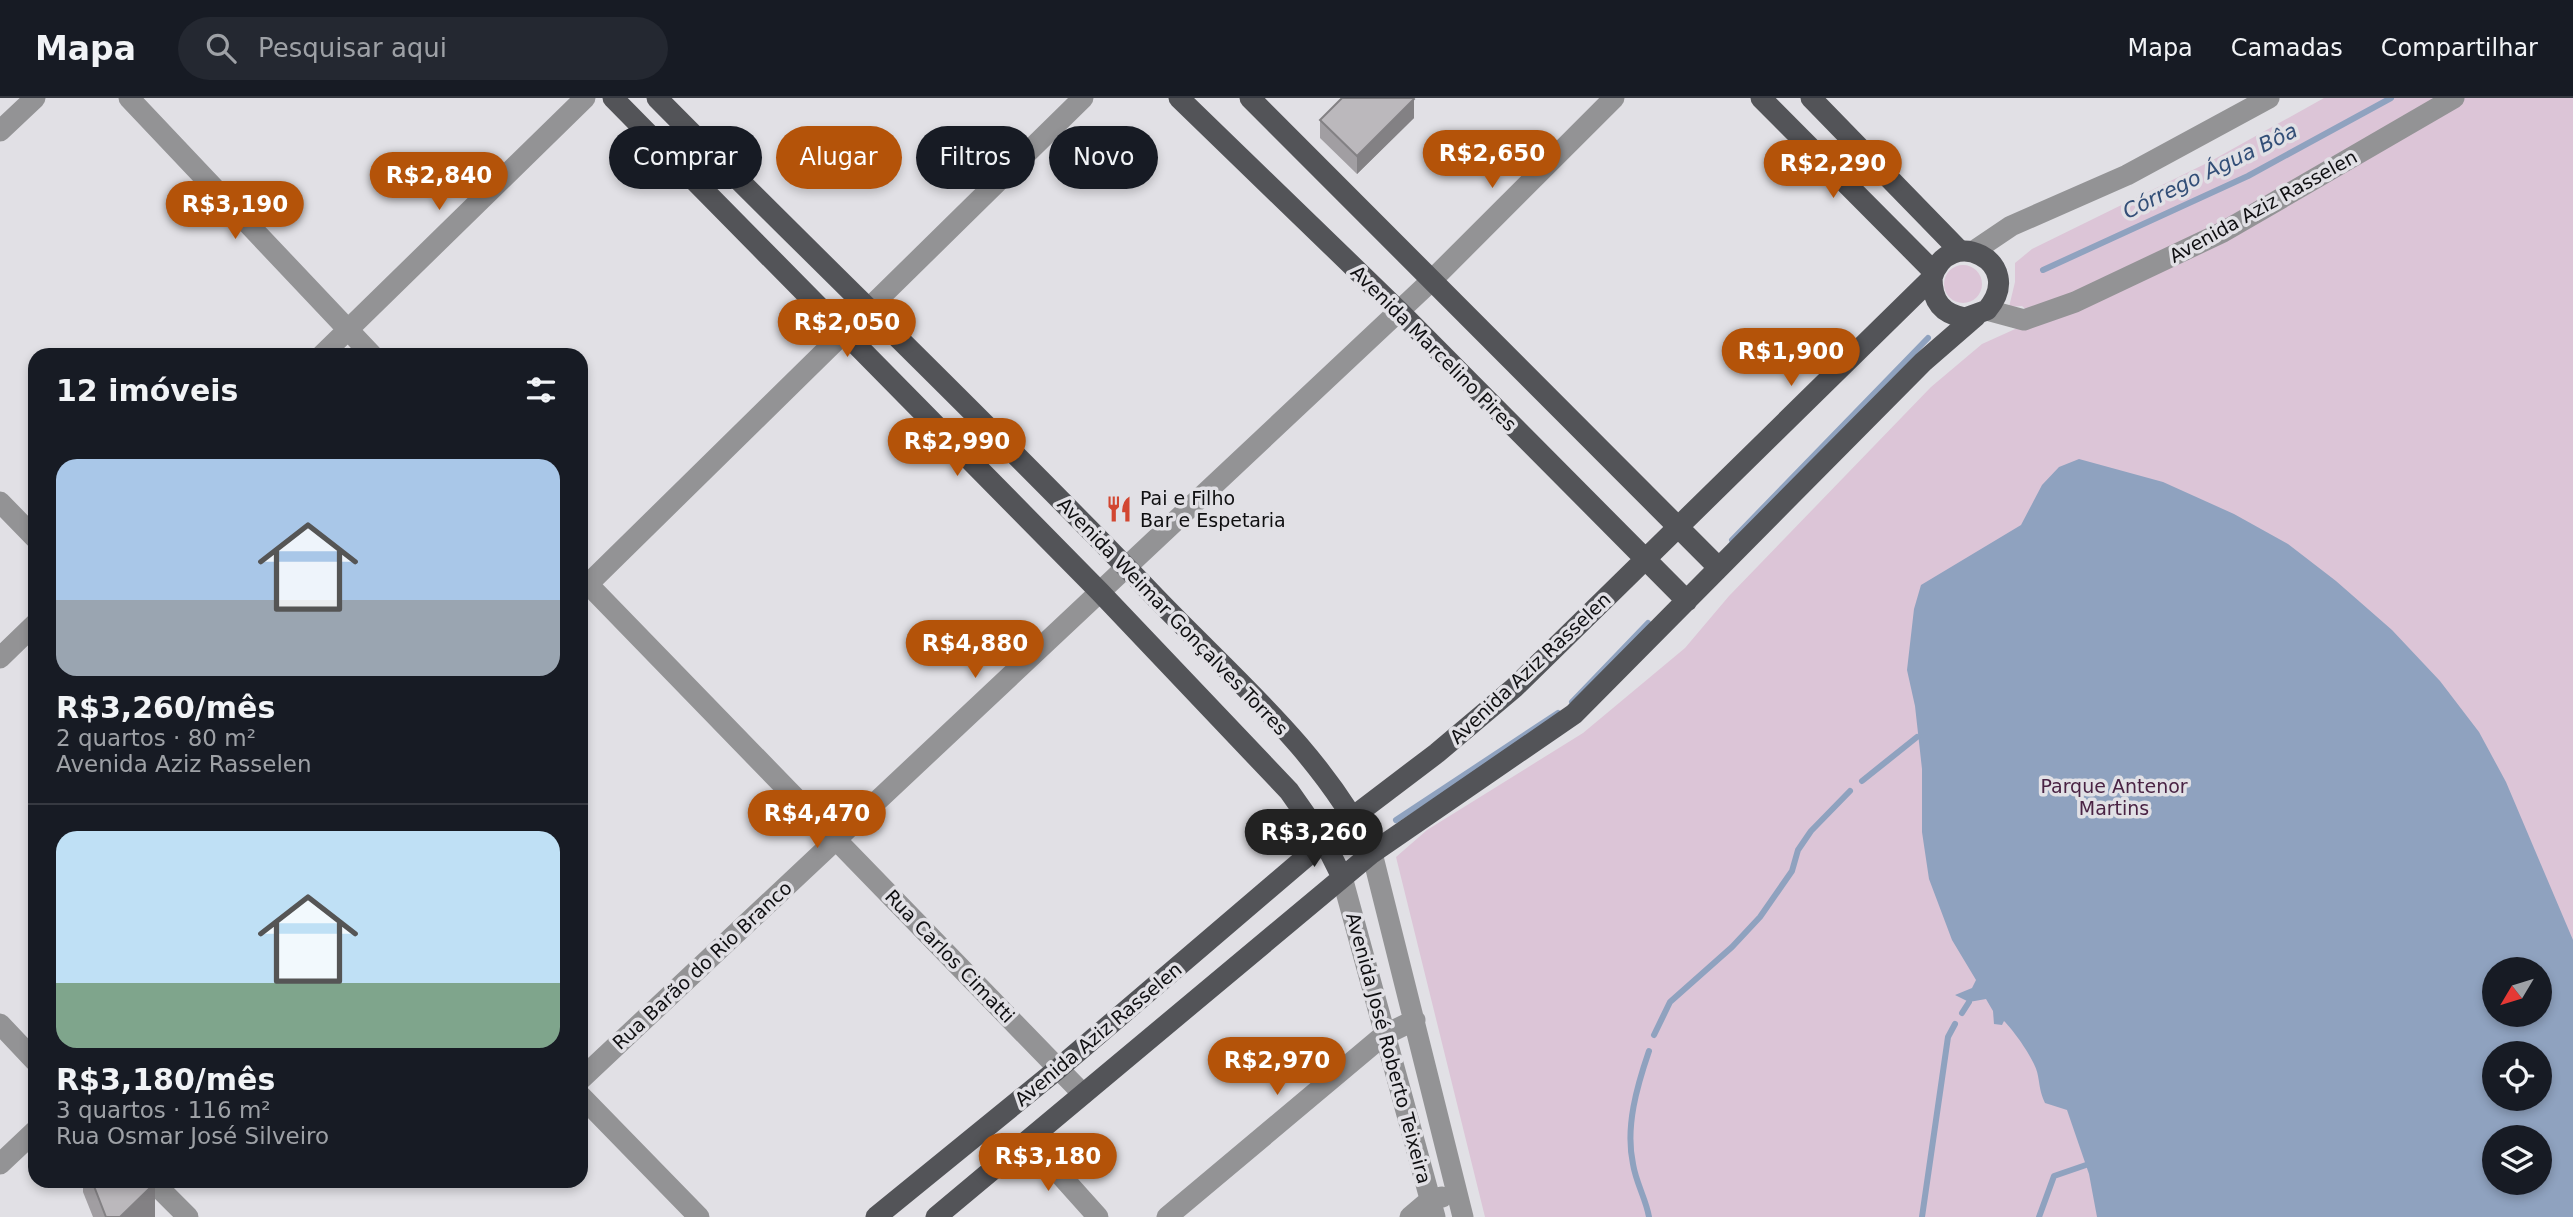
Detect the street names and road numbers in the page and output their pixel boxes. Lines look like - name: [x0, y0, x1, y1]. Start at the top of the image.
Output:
- street label: Avenida Aziz Rasselen: [2165, 145, 2361, 267]
- street label: Avenida Marcelino Pires: [1347, 261, 1521, 435]
- street label: Avenida Weimar Gonçalves Torres: [1053, 493, 1293, 739]
- street label: Avenida Aziz Rasselen: [1445, 588, 1615, 748]
- street label: Rua Barão do Rio Branco: [608, 876, 796, 1054]
- street label: Rua Carlos Cimatti: [881, 885, 1019, 1027]
- street label: Avenida José Roberto Teixeira: [1342, 910, 1436, 1186]
- street label: Avenida Aziz Rasselen: [1010, 958, 1186, 1110]

